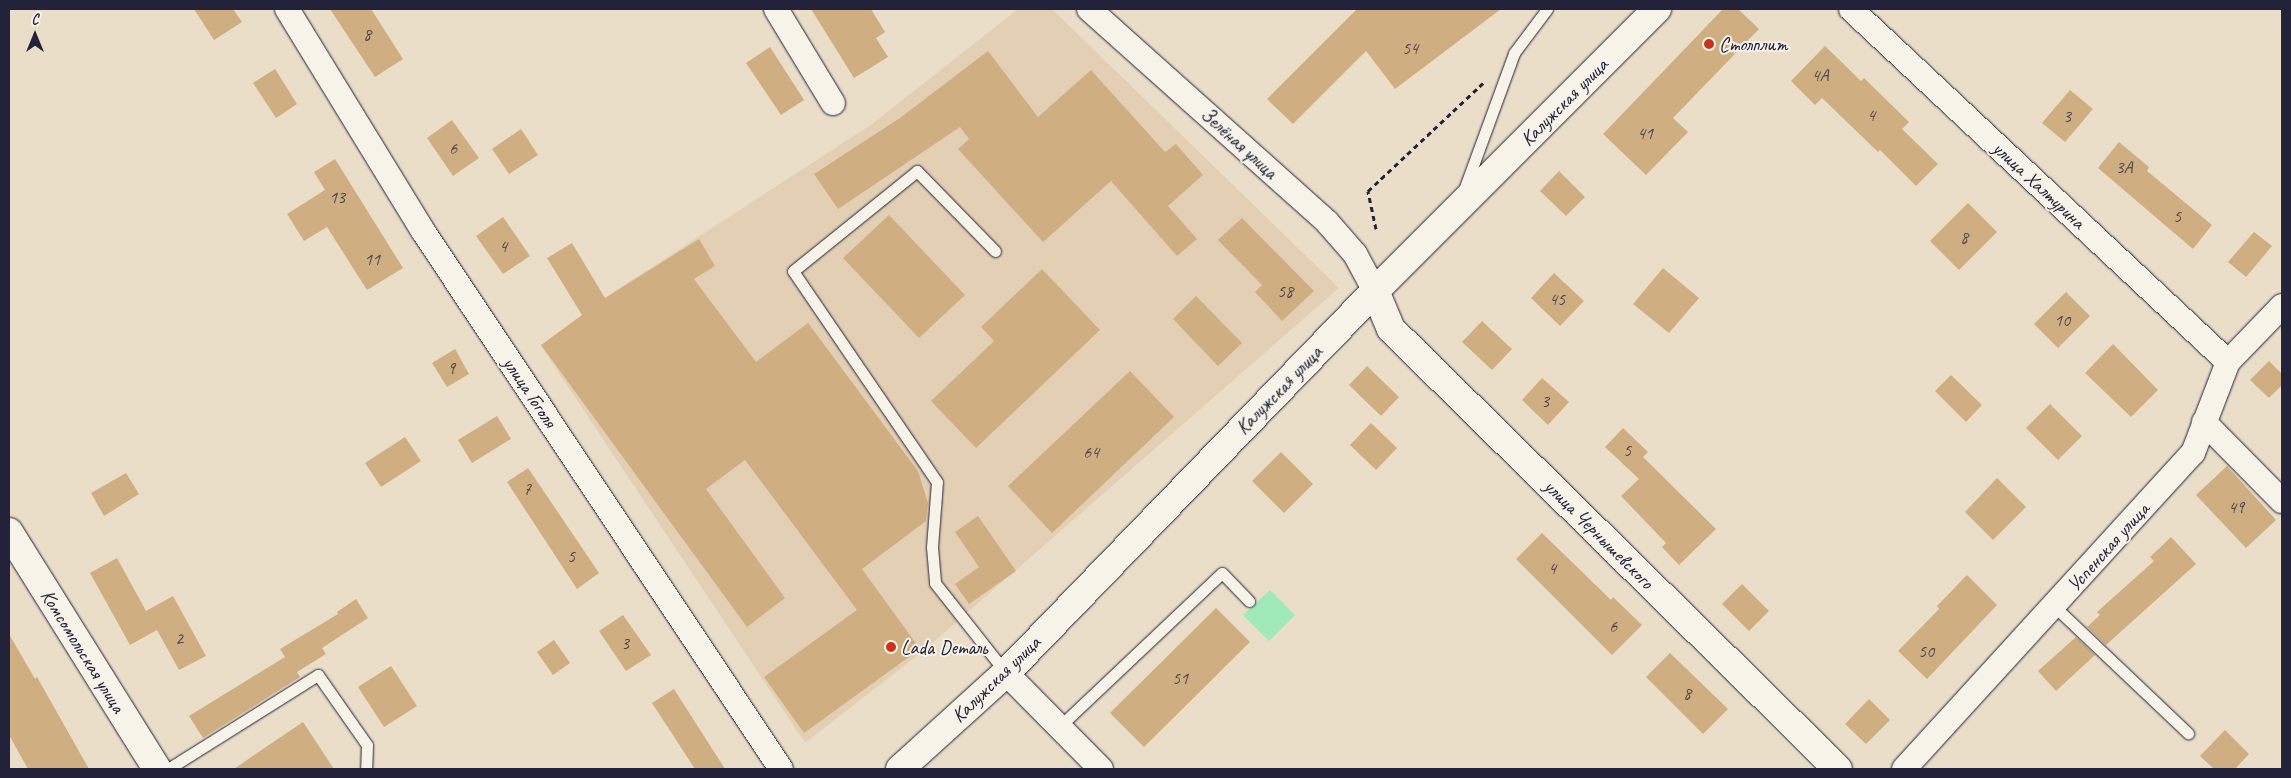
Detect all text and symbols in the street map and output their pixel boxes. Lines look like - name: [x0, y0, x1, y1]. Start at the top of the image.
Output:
- north arrow: [10, 10, 60, 60]
- text: С: [32, 11, 38, 28]
- house number: 8: [363, 23, 371, 45]
- place label: Столплит: [1719, 32, 1787, 56]
- house number: 54: [1402, 37, 1418, 59]
- marker: Столплит: [1703, 38, 1715, 50]
- street label: Калужская улица: [1514, 52, 1614, 152]
- house number: 4А: [1811, 64, 1829, 86]
- street label: Зелёная улица: [1195, 102, 1283, 184]
- house number: 4: [1867, 104, 1875, 126]
- house number: 3: [2063, 105, 2071, 127]
- house number: 41: [1637, 122, 1653, 144]
- street label: улица Халтурина: [1987, 135, 2091, 235]
- house number: 6: [449, 137, 457, 159]
- house number: 3А: [2115, 156, 2133, 178]
- house number: 13: [329, 186, 345, 208]
- house number: 5: [2173, 205, 2181, 227]
- house number: 8: [1960, 226, 1968, 248]
- house number: 4: [499, 235, 507, 257]
- house number: 11: [364, 248, 380, 270]
- house number: 58: [1277, 280, 1293, 302]
- house number: 45: [1549, 288, 1565, 310]
- house number: 10: [2054, 309, 2070, 331]
- street label: Калужская улица: [1230, 340, 1328, 440]
- street label: улица Гоголя: [498, 352, 562, 432]
- house number: 9: [447, 357, 455, 379]
- house number: 3: [1541, 390, 1549, 412]
- house number: 5: [1623, 439, 1631, 461]
- house number: 64: [1083, 441, 1099, 463]
- street label: улица Чернышевского: [1539, 474, 1659, 594]
- house number: 7: [523, 478, 531, 500]
- house number: 49: [2228, 496, 2244, 518]
- street label: Успенская улица: [2062, 498, 2154, 596]
- house number: 5: [567, 545, 575, 567]
- house number: 4: [1548, 557, 1556, 579]
- street label: Комсомольская улица: [35, 584, 131, 718]
- house number: 6: [1609, 615, 1617, 637]
- house number: 2: [175, 627, 183, 649]
- street label: Калужская улица: [946, 630, 1046, 728]
- house number: 3: [621, 632, 629, 654]
- place label: Lada Dеталь: [901, 635, 987, 659]
- house number: 50: [1918, 640, 1934, 662]
- marker: Lada Dеталь: [885, 641, 897, 653]
- house number: 51: [1172, 667, 1188, 689]
- house number: 8: [1683, 682, 1691, 704]

